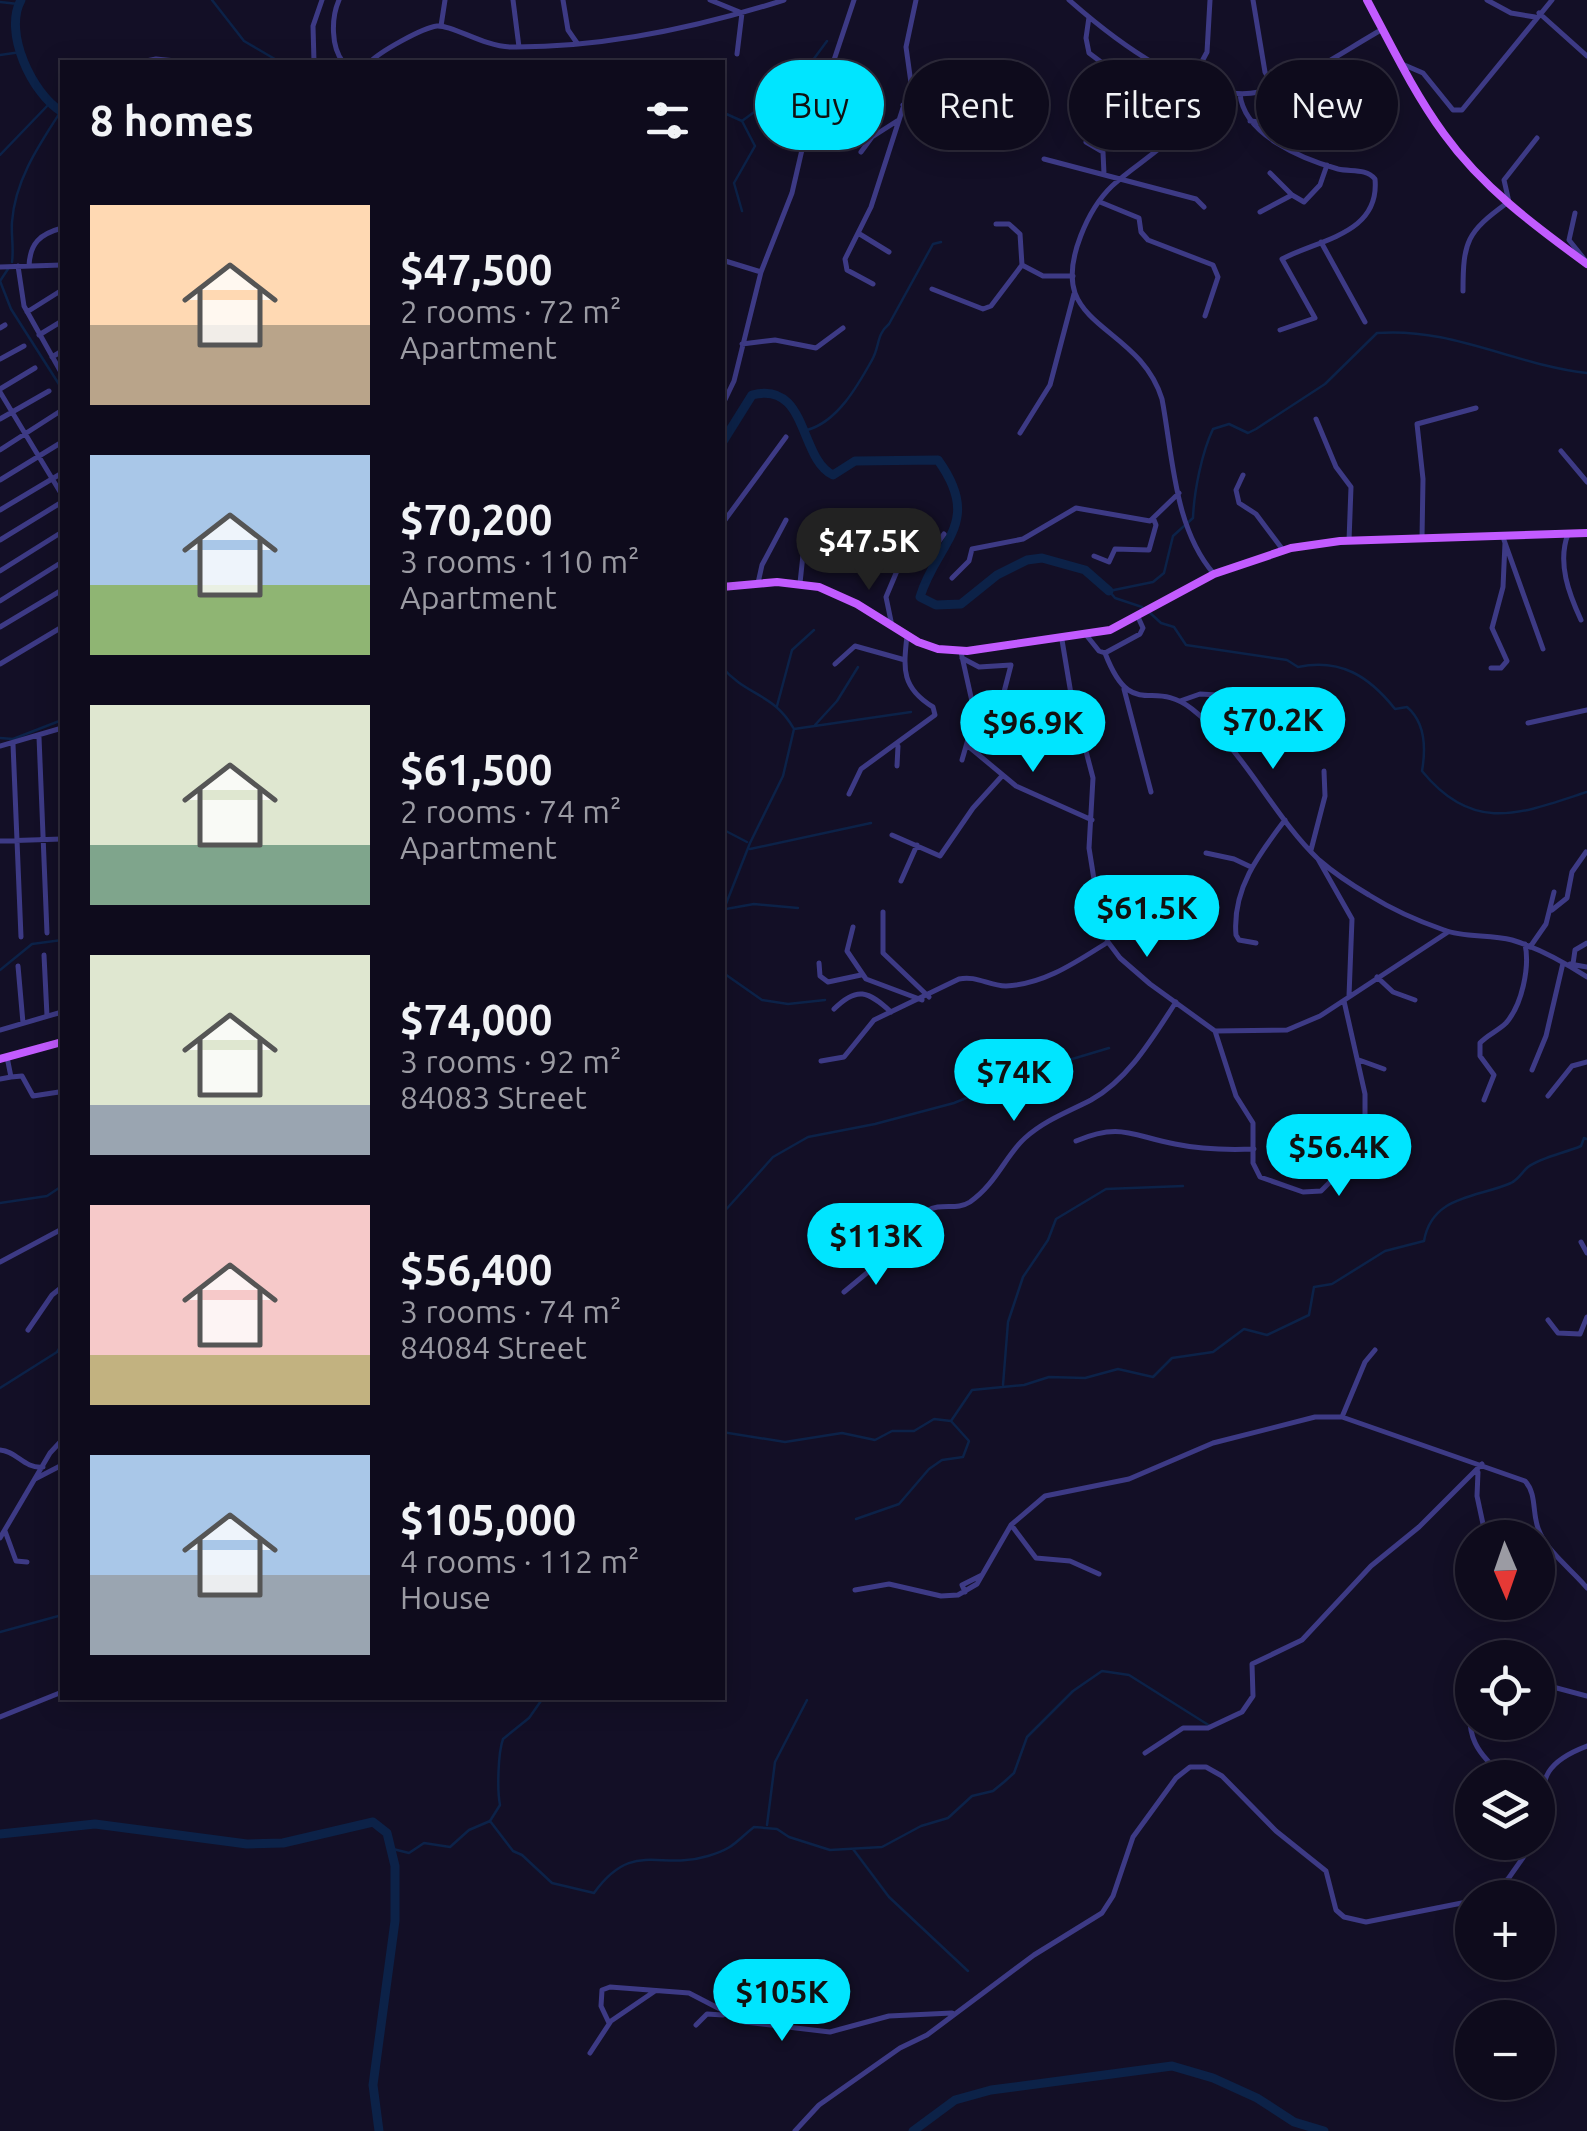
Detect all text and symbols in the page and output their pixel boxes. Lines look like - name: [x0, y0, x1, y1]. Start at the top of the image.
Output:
- chip: Buy: [755, 60, 884, 150]
- chip: Rent: [904, 60, 1049, 150]
- chip: Filters: [1069, 60, 1236, 150]
- chip: New: [1256, 60, 1398, 150]
- icon: filters: [640, 93, 695, 148]
- text: 8 homes: [90, 97, 254, 144]
- icon: home: [170, 245, 290, 365]
- text: $47,500: [400, 246, 552, 293]
- text: 2 rooms · 72 m²: [400, 293, 621, 329]
- text: Apartment: [400, 329, 557, 365]
- icon: home: [170, 495, 290, 615]
- text: $70,200: [400, 496, 552, 543]
- pin: $47.5K: [788, 508, 950, 593]
- text: $47.5K: [818, 522, 920, 558]
- text: 3 rooms · 110 m²: [400, 543, 640, 579]
- text: Apartment: [400, 579, 557, 615]
- pin: $70.2K: [1192, 687, 1354, 772]
- pin: $96.9K: [952, 690, 1114, 775]
- text: $70.2K: [1222, 701, 1324, 737]
- text: $96.9K: [982, 704, 1084, 740]
- icon: home: [170, 745, 290, 865]
- text: $61,500: [400, 746, 552, 793]
- text: 2 rooms · 74 m²: [400, 793, 621, 829]
- text: Apartment: [400, 829, 557, 865]
- pin: $61.5K: [1066, 875, 1228, 960]
- text: $61.5K: [1096, 889, 1198, 925]
- icon: home: [170, 995, 290, 1115]
- text: $74,000: [400, 996, 552, 1043]
- pin: $74K: [955, 1039, 1073, 1124]
- text: 3 rooms · 92 m²: [400, 1043, 621, 1079]
- text: $74K: [976, 1053, 1052, 1089]
- text: 84083 Street: [400, 1079, 587, 1115]
- pin: $56.4K: [1258, 1114, 1420, 1199]
- text: $56.4K: [1288, 1128, 1390, 1164]
- pin: $113K: [806, 1203, 946, 1288]
- text: $113K: [829, 1217, 923, 1253]
- icon: home: [170, 1245, 290, 1365]
- text: $56,400: [400, 1246, 552, 1293]
- text: 3 rooms · 74 m²: [400, 1293, 621, 1329]
- text: 84084 Street: [400, 1329, 587, 1365]
- icon: home: [170, 1495, 290, 1615]
- text: $105,000: [400, 1496, 576, 1543]
- north arrow: [1455, 1520, 1555, 1620]
- map controls: [1455, 1520, 1555, 2100]
- text: 4 rooms · 112 m²: [400, 1543, 640, 1579]
- text: House: [400, 1579, 491, 1615]
- button: locate: [1455, 1640, 1555, 1740]
- button: layers: [1455, 1760, 1555, 1860]
- button: +: [1455, 1880, 1555, 1980]
- pin: $105K: [712, 1959, 852, 2044]
- text: $105K: [735, 1973, 829, 2009]
- button: −: [1455, 2000, 1555, 2100]

